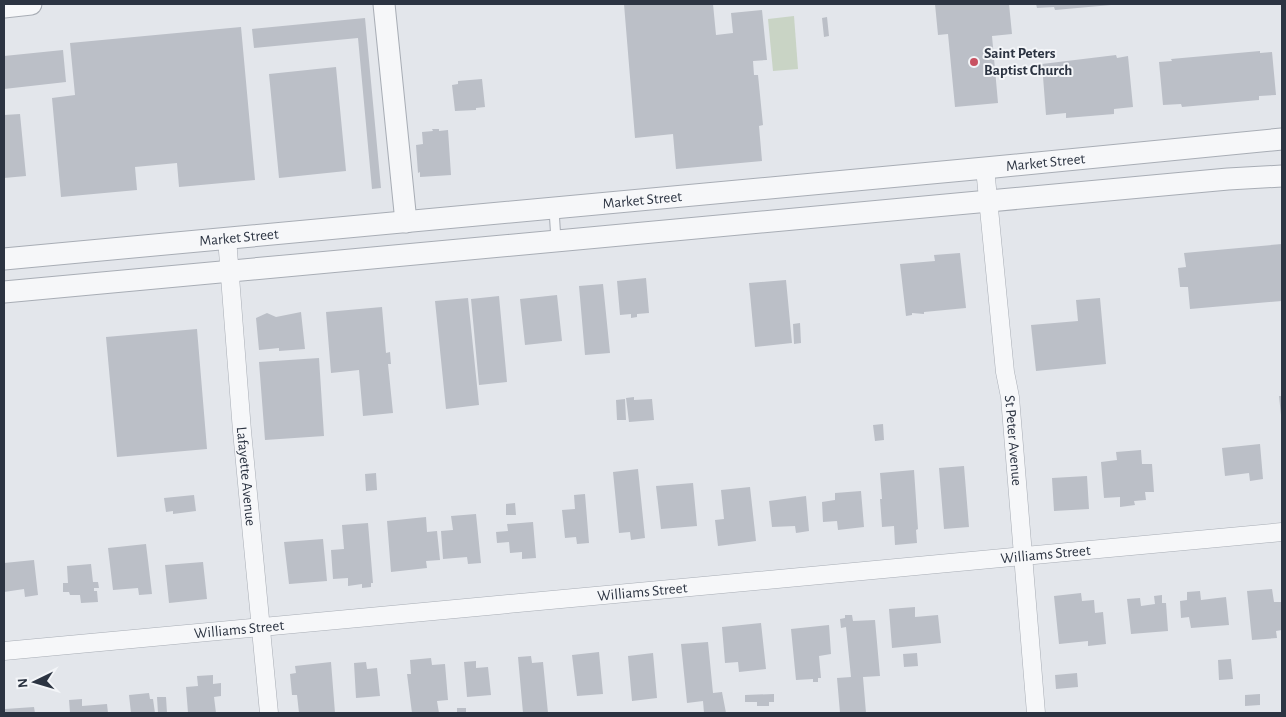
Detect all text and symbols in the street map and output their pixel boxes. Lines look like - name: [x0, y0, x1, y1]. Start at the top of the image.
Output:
- place label: Saint Peters Baptist Church: [984, 46, 1072, 78]
- marker: Saint Peters Baptist Church: [968, 56, 980, 68]
- street label: Market Street: [1005, 151, 1086, 174]
- street label: Market Street: [602, 189, 683, 211]
- street label: Market Street: [199, 227, 280, 249]
- street label: St Peter Avenue: [1002, 394, 1024, 486]
- street label: Lafayette Avenue: [234, 426, 258, 527]
- street label: Williams Street: [1000, 543, 1091, 566]
- street label: Williams Street: [597, 580, 688, 604]
- street label: Williams Street: [193, 618, 285, 641]
- north arrow: [10, 657, 60, 707]
- text: N: [16, 678, 30, 689]

